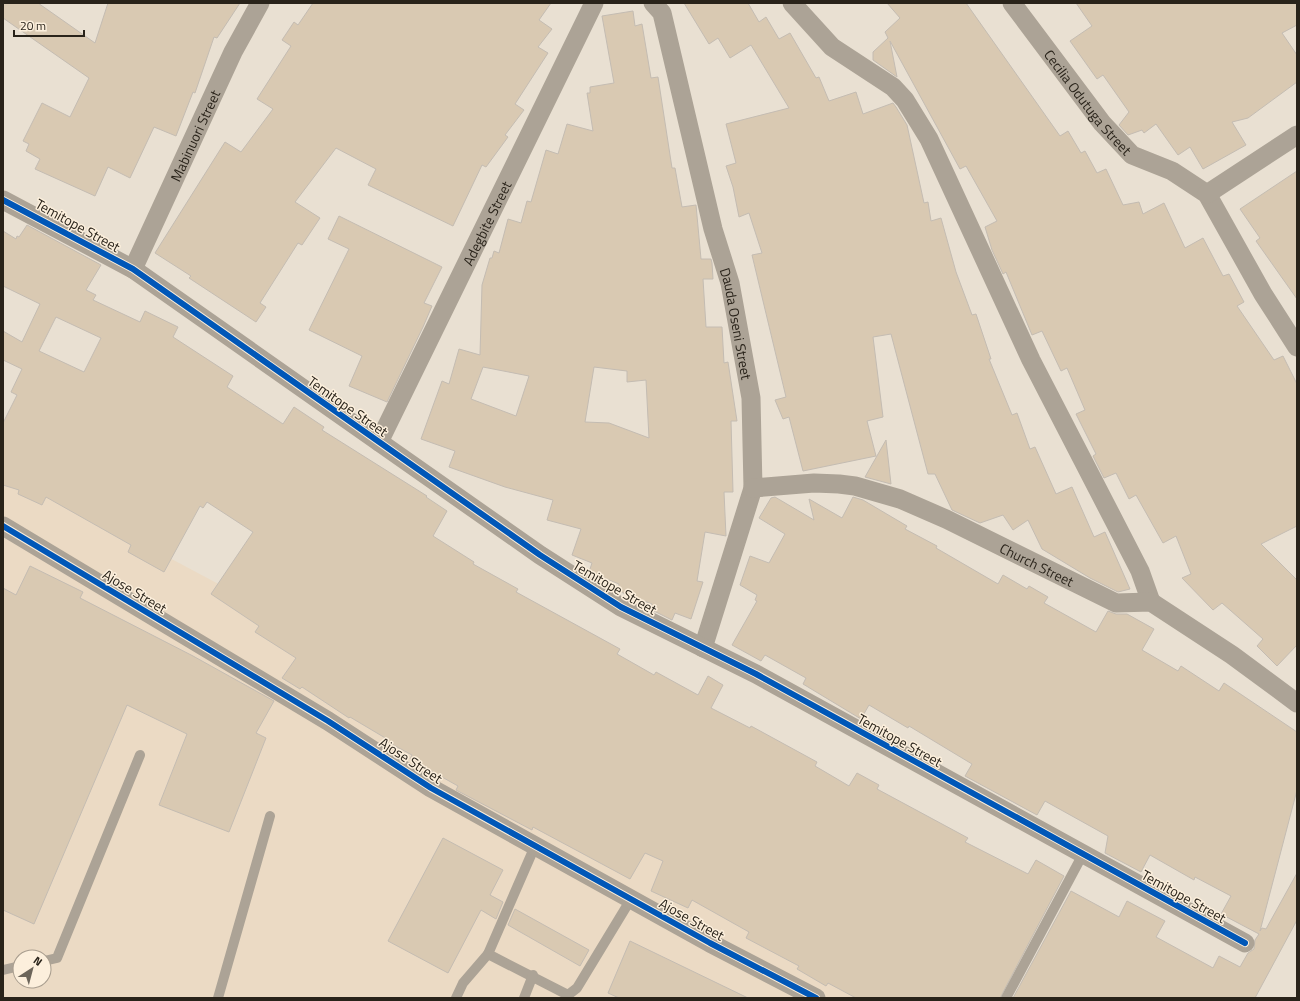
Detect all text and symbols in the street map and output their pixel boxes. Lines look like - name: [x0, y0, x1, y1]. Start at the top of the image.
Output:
- scale bar: [14, 12, 84, 38]
- text: 20 m: [20, 16, 46, 35]
- street label: Cecilia Odutuga Street: [1040, 45, 1137, 159]
- street label: Mabinuori Street: [164, 86, 225, 185]
- street label: Adegbite Street: [457, 177, 516, 269]
- street label: Temitope Street: [32, 193, 124, 257]
- street label: Dauda Oseni Street: [715, 265, 758, 381]
- street label: Temitope Street: [304, 370, 393, 442]
- street label: Church Street: [997, 537, 1078, 591]
- street label: Temitope Street: [569, 554, 661, 620]
- street label: Ajose Street: [99, 564, 171, 618]
- street label: Temitope Street: [854, 708, 946, 772]
- street label: Ajose Street: [375, 732, 447, 788]
- street label: Temitope Street: [1138, 864, 1230, 928]
- street label: Ajose Street: [656, 892, 728, 946]
- north arrow: [12, 949, 52, 989]
- text: N: [30, 952, 46, 970]

